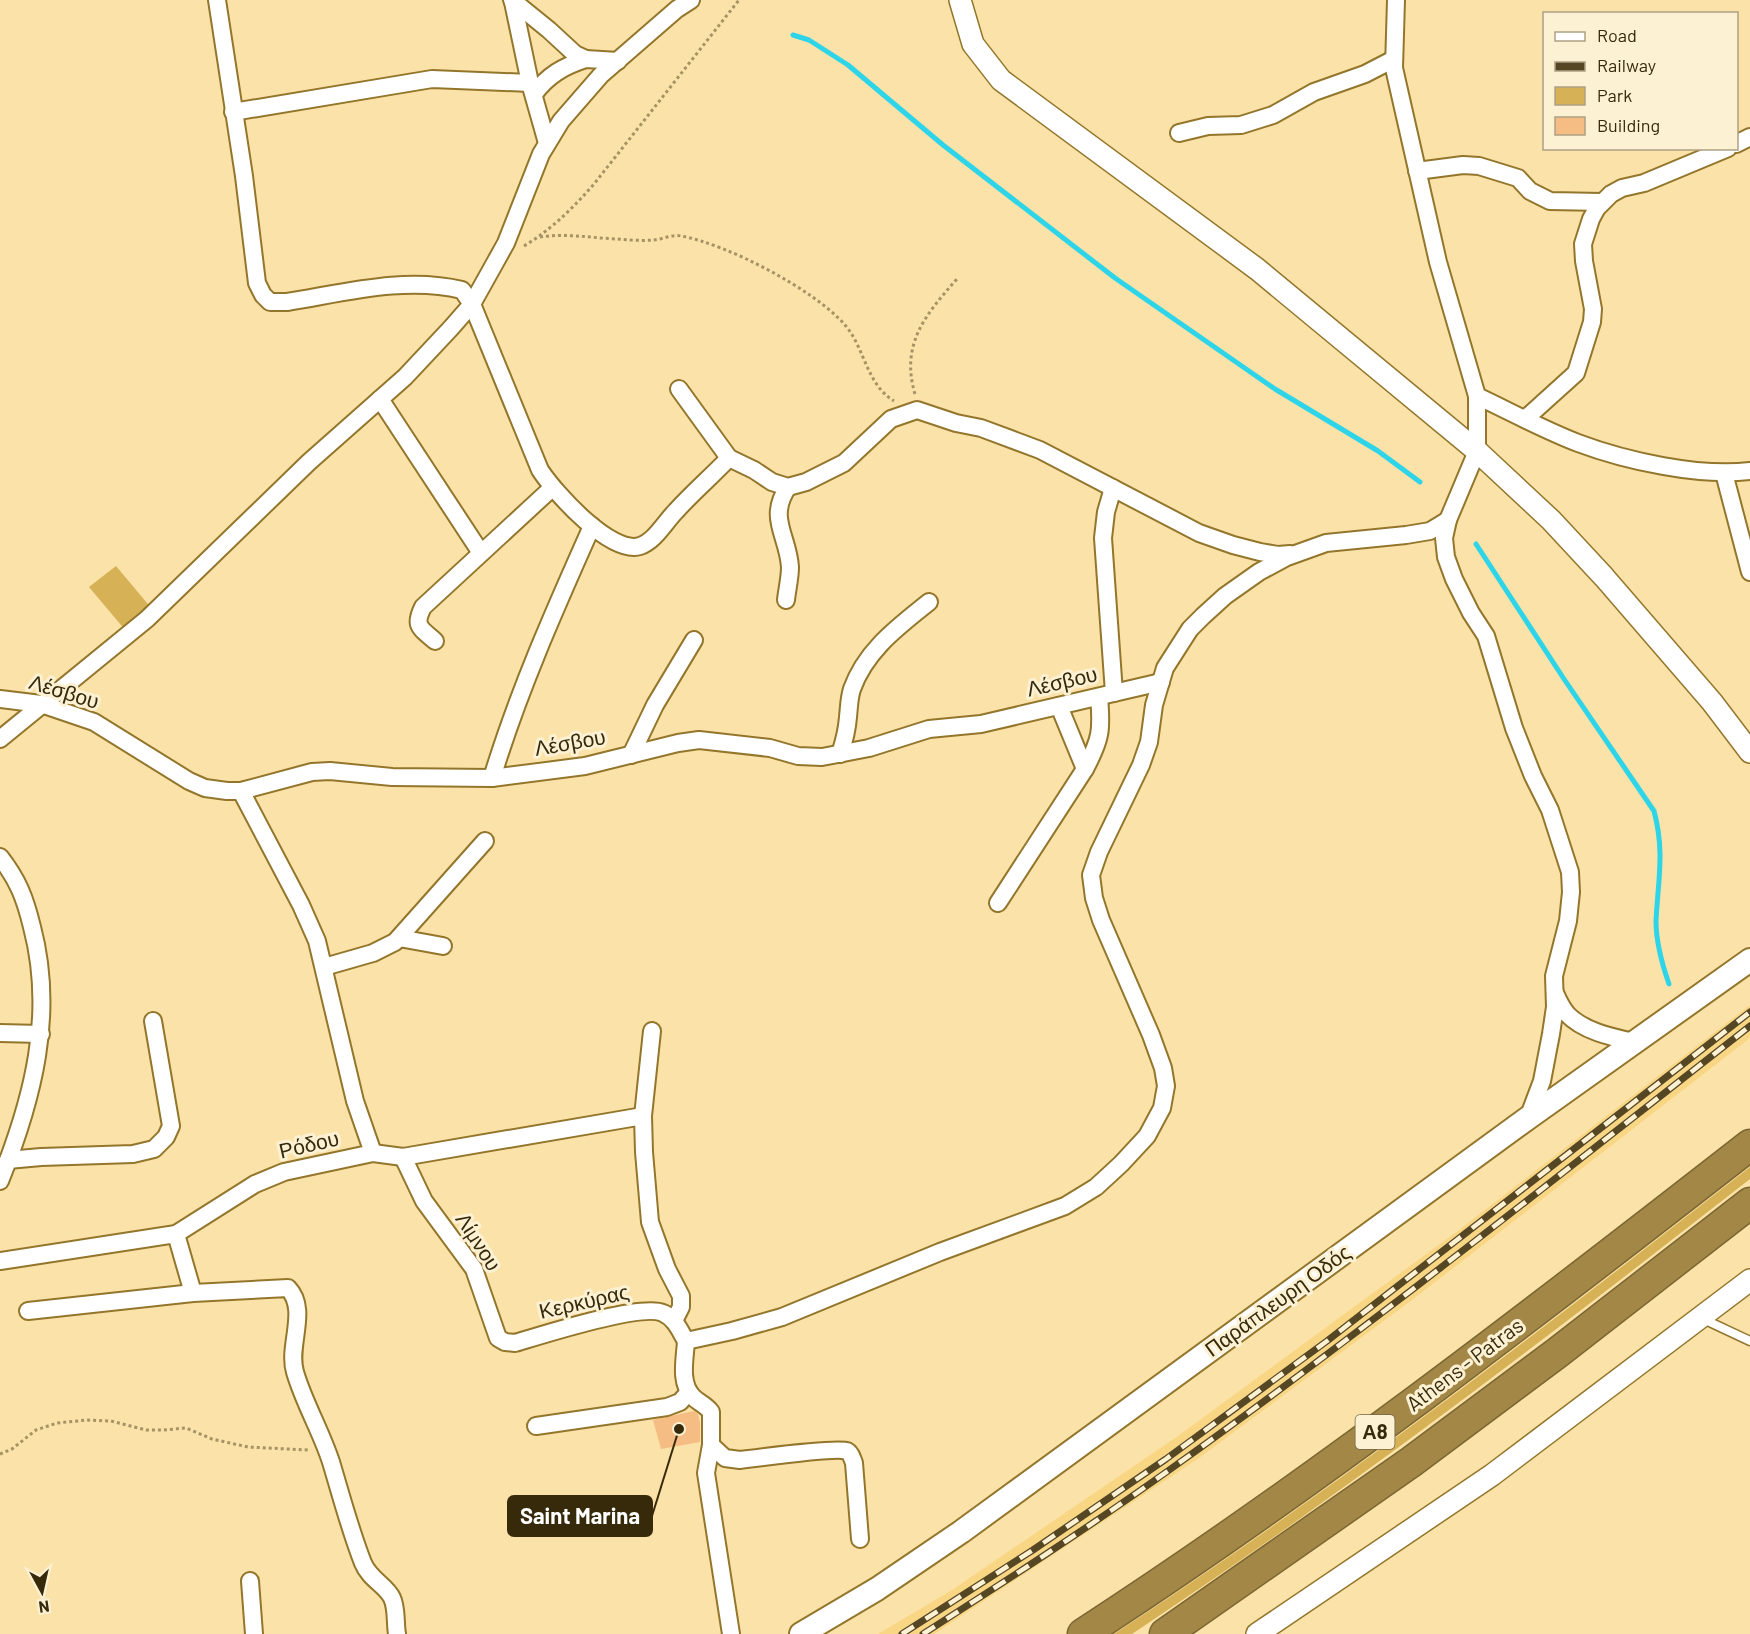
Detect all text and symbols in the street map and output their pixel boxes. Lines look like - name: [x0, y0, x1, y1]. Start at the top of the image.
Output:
- legend: [1543, 12, 1738, 150]
- text: Road: [1597, 24, 1637, 46]
- text: Railway: [1597, 54, 1656, 76]
- text: Park: [1597, 84, 1632, 106]
- text: Building: [1597, 114, 1660, 136]
- street label: Λέσβου: [1024, 660, 1099, 701]
- street label: Λέσβου: [27, 668, 102, 713]
- street label: Λέσβου: [532, 723, 607, 760]
- street label: Ρόδου: [276, 1125, 341, 1163]
- street label: Λίμνου: [451, 1208, 507, 1275]
- street label: Παράπλευρη Οδός: [1199, 1239, 1355, 1361]
- street label: Κερκύρας: [536, 1278, 631, 1323]
- street label: Athens - Patras: [1401, 1312, 1527, 1416]
- road number: Α8: [1356, 1415, 1394, 1449]
- callout: Saint Marina: [508, 1496, 652, 1536]
- text: Saint Marina: [520, 1502, 640, 1528]
- north arrow: [12, 1562, 72, 1622]
- text: N: [38, 1597, 51, 1617]

